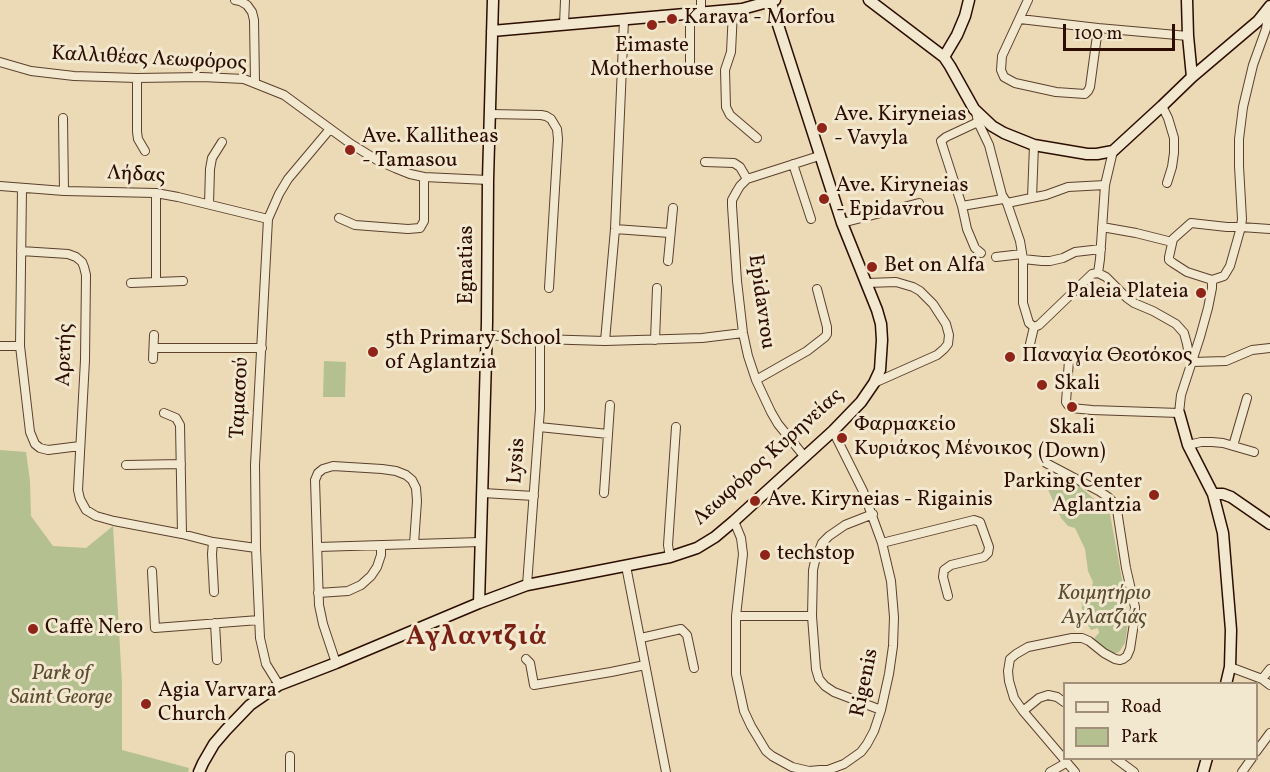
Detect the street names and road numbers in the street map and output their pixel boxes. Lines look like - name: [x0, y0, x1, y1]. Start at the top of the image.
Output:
- street label: Καλλιθέας Λεωφόρος: [51, 42, 247, 78]
- street label: Λήδας: [106, 162, 166, 190]
- street label: Egnatias: [455, 225, 481, 305]
- street label: Epidavrou: [741, 253, 779, 351]
- street label: Αρετής: [52, 323, 80, 387]
- street label: Ταμασού: [226, 357, 256, 439]
- street label: Λεωφόρος Κυρηνείας: [689, 384, 849, 532]
- street label: Lysis: [504, 437, 532, 485]
- street label: Rigenis: [846, 647, 886, 719]

